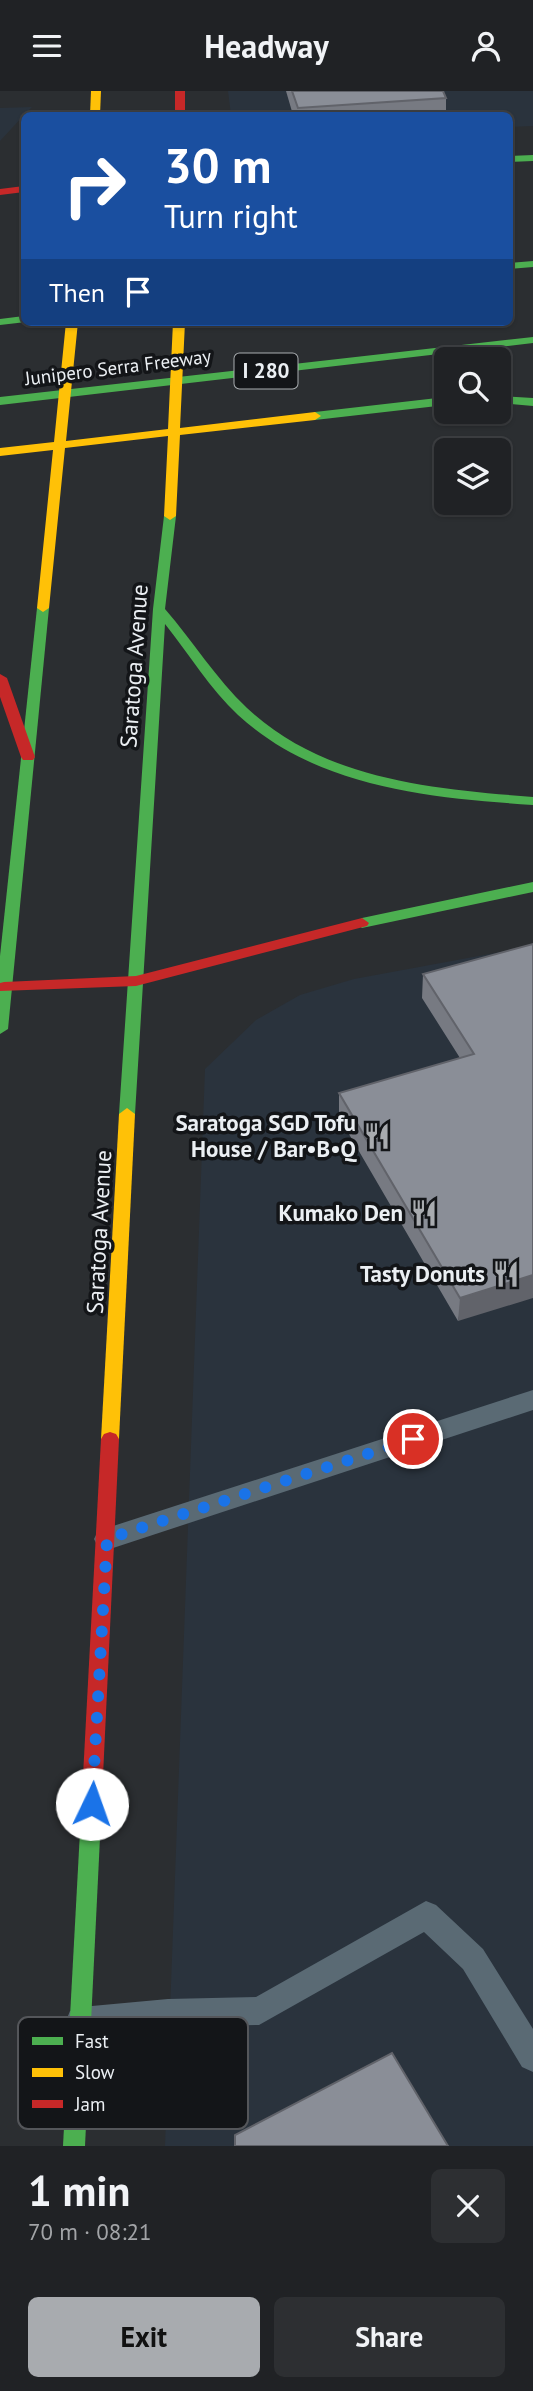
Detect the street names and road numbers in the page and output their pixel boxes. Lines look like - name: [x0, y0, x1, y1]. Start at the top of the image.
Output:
- street label: Junipero Serra Freeway: [23, 344, 213, 390]
- road number: I 280: [234, 353, 298, 389]
- street label: Saratoga Avenue: [113, 583, 154, 749]
- street label: Saratoga Avenue: [80, 1149, 117, 1314]

